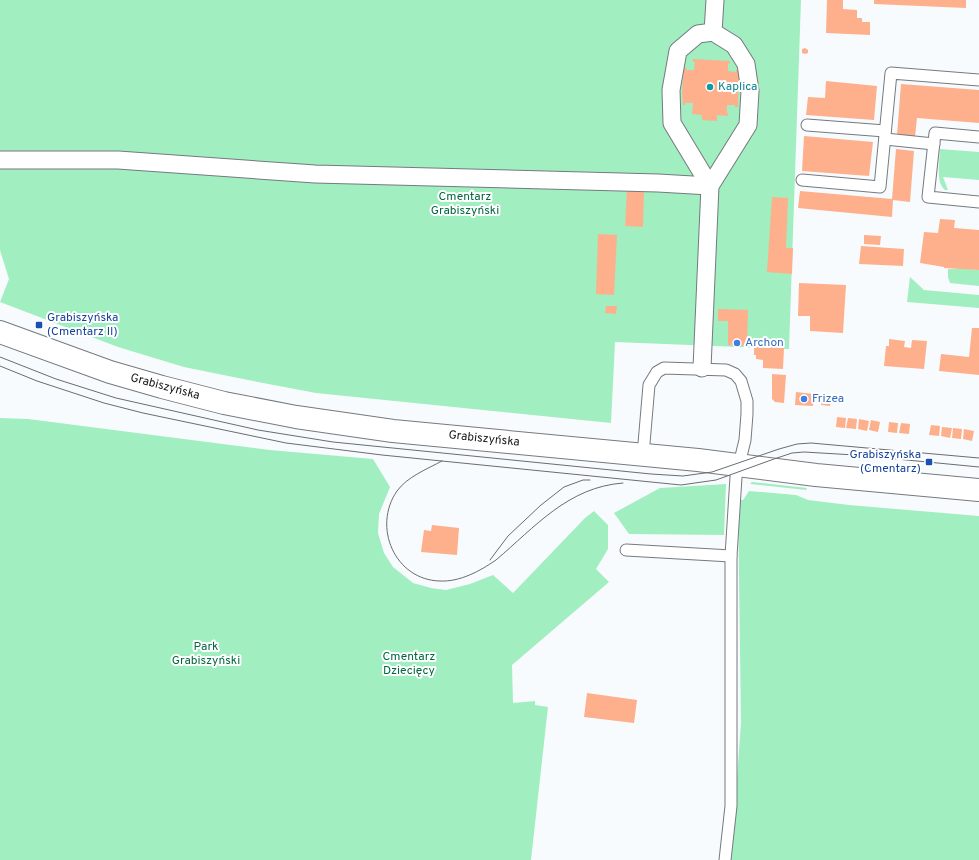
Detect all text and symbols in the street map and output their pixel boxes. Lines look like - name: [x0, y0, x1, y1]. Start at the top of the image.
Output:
- place label: Kaplica: [718, 79, 757, 95]
- marker: Kaplica: [705, 82, 715, 92]
- park label: Cmentarz Grabiszyński: [431, 189, 499, 219]
- place label: Grabiszyńska (Cmentarz II): [47, 310, 118, 340]
- marker: Grabiszyńska (Cmentarz II): [34, 320, 44, 330]
- place label: Archon: [745, 335, 784, 351]
- marker: Archon: [732, 338, 742, 348]
- street label: Grabiszyńska: [128, 370, 202, 404]
- place label: Frizea: [812, 391, 844, 407]
- marker: Frizea: [799, 394, 809, 404]
- street label: Grabiszyńska: [448, 427, 520, 451]
- place label: Grabiszyńska (Cmentarz): [850, 447, 921, 477]
- marker: Grabiszyńska (Cmentarz): [924, 457, 934, 467]
- park label: Park Grabiszyński: [172, 639, 240, 669]
- park label: Cmentarz Dziecięcy: [383, 649, 435, 679]

